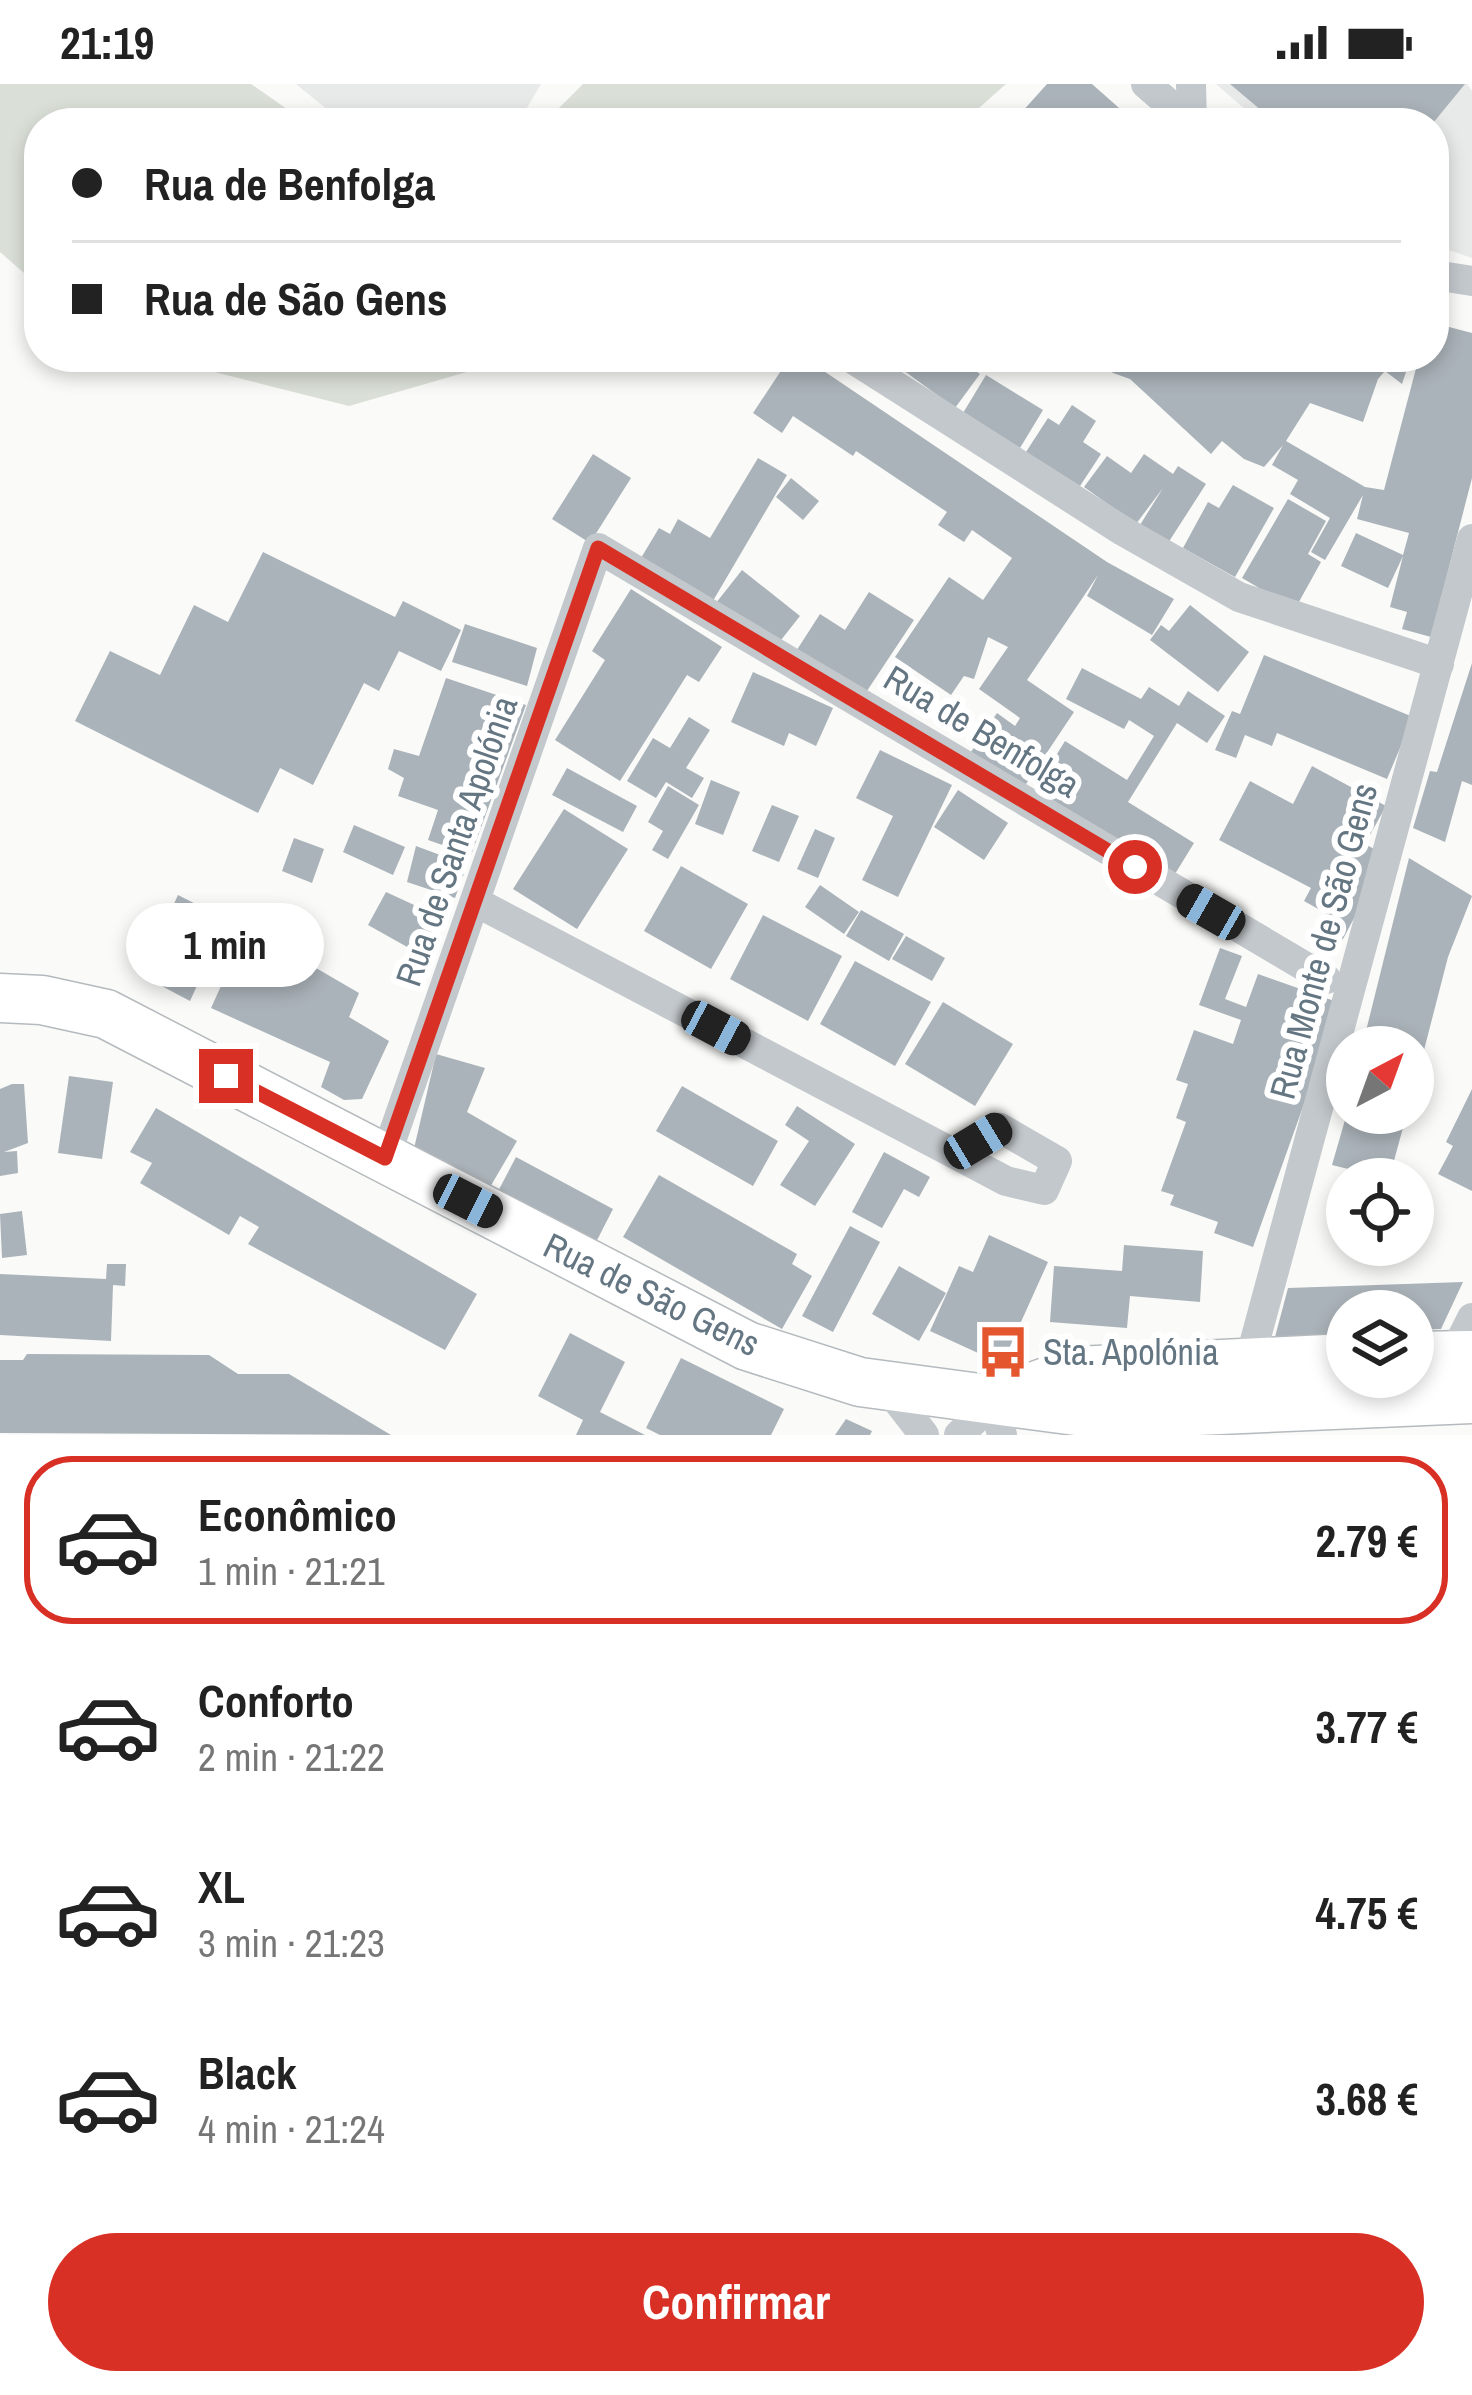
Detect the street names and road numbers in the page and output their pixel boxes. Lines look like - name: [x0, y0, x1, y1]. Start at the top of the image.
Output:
- street label: Rua de Benfolga: [875, 654, 1089, 808]
- street label: Rua de Santa Apolónia: [384, 690, 528, 992]
- street label: Rua Monte de São Gens: [1258, 778, 1388, 1104]
- street label: Rua de São Gens: [536, 1221, 768, 1367]

